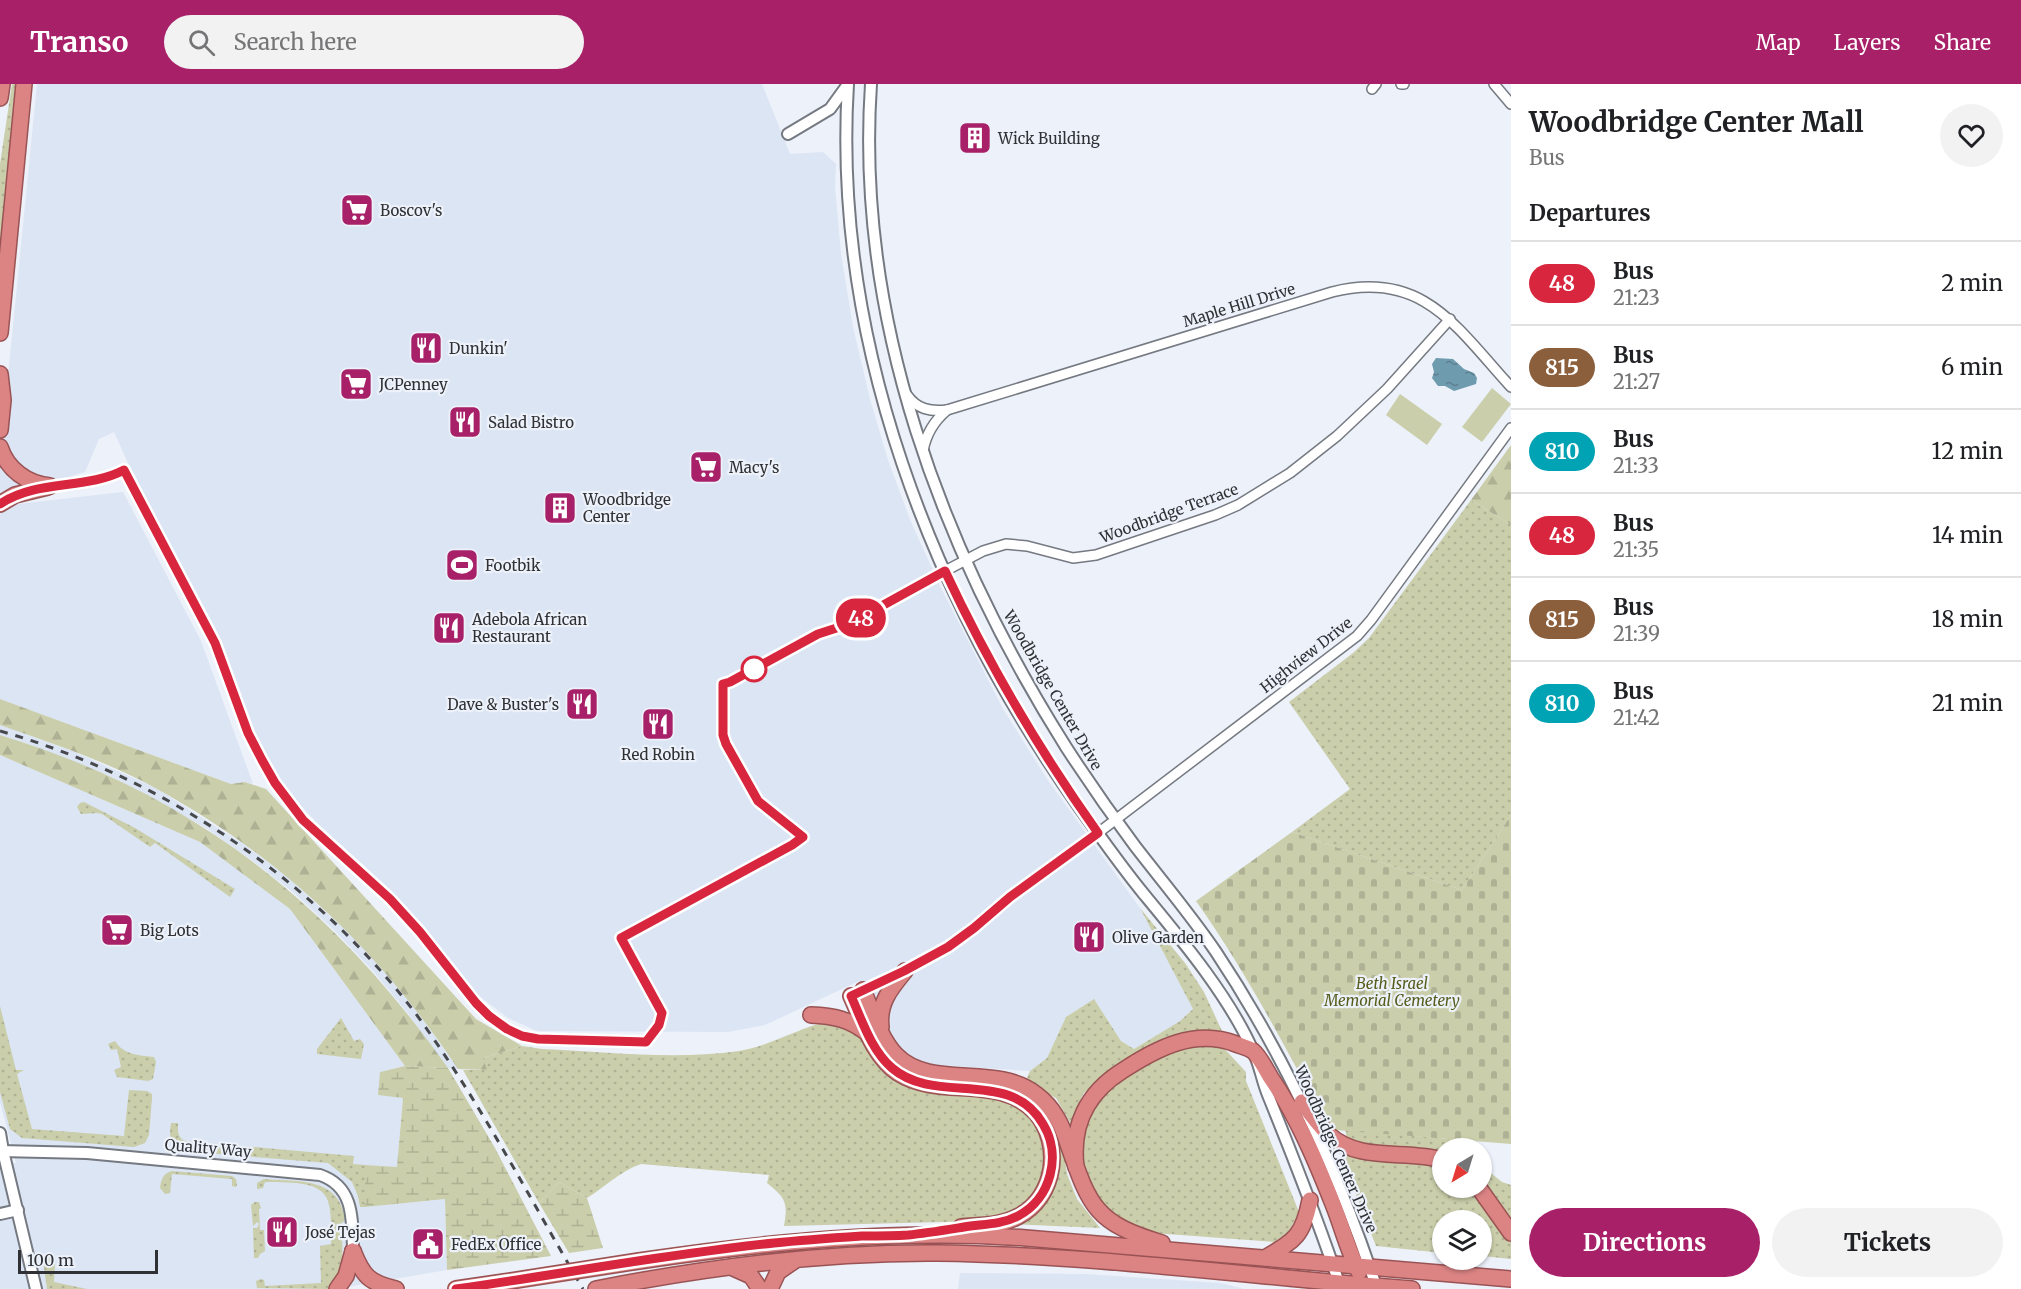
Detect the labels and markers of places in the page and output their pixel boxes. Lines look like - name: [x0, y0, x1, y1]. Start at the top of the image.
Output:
- building icon: Wick Building: [957, 120, 993, 156]
- place label: Wick Building: [997, 129, 1100, 148]
- supermarket icon: Boscov's: [339, 192, 375, 228]
- place label: Boscov's: [380, 201, 442, 220]
- restaurant icon: Dunkin': [408, 330, 444, 366]
- place label: Dunkin': [449, 339, 508, 358]
- supermarket icon: JCPenney: [338, 366, 374, 402]
- place label: JCPenney: [378, 375, 448, 394]
- restaurant icon: Salad Bistro: [447, 404, 483, 440]
- place label: Salad Bistro: [488, 413, 574, 432]
- supermarket icon: Macy's: [688, 449, 724, 485]
- place label: Macy's: [729, 458, 779, 477]
- building icon: Woodbridge Center: [542, 490, 578, 526]
- place label: Woodbridge Center: [582, 490, 671, 526]
- sports icon: Footbik: [444, 547, 480, 583]
- place label: Footbik: [485, 556, 541, 575]
- restaurant icon: Adebola African Restaurant: [431, 610, 467, 646]
- place label: Adebola African Restaurant: [471, 610, 587, 646]
- unlabelled marker: [741, 656, 767, 682]
- restaurant icon: Dave & Buster's: [564, 686, 600, 722]
- place label: Dave & Buster's: [447, 695, 559, 714]
- restaurant icon: Red Robin: [640, 706, 676, 742]
- place label: Red Robin: [621, 745, 695, 764]
- supermarket icon: Big Lots: [99, 912, 135, 948]
- restaurant icon: Olive Garden: [1071, 919, 1107, 955]
- place label: Big Lots: [140, 921, 199, 940]
- place label: Olive Garden: [1112, 928, 1204, 947]
- restaurant icon: José Tejas: [264, 1214, 300, 1250]
- place label: José Tejas: [304, 1223, 375, 1242]
- public building icon: FedEx Office: [410, 1226, 446, 1262]
- place label: FedEx Office: [451, 1235, 542, 1254]

